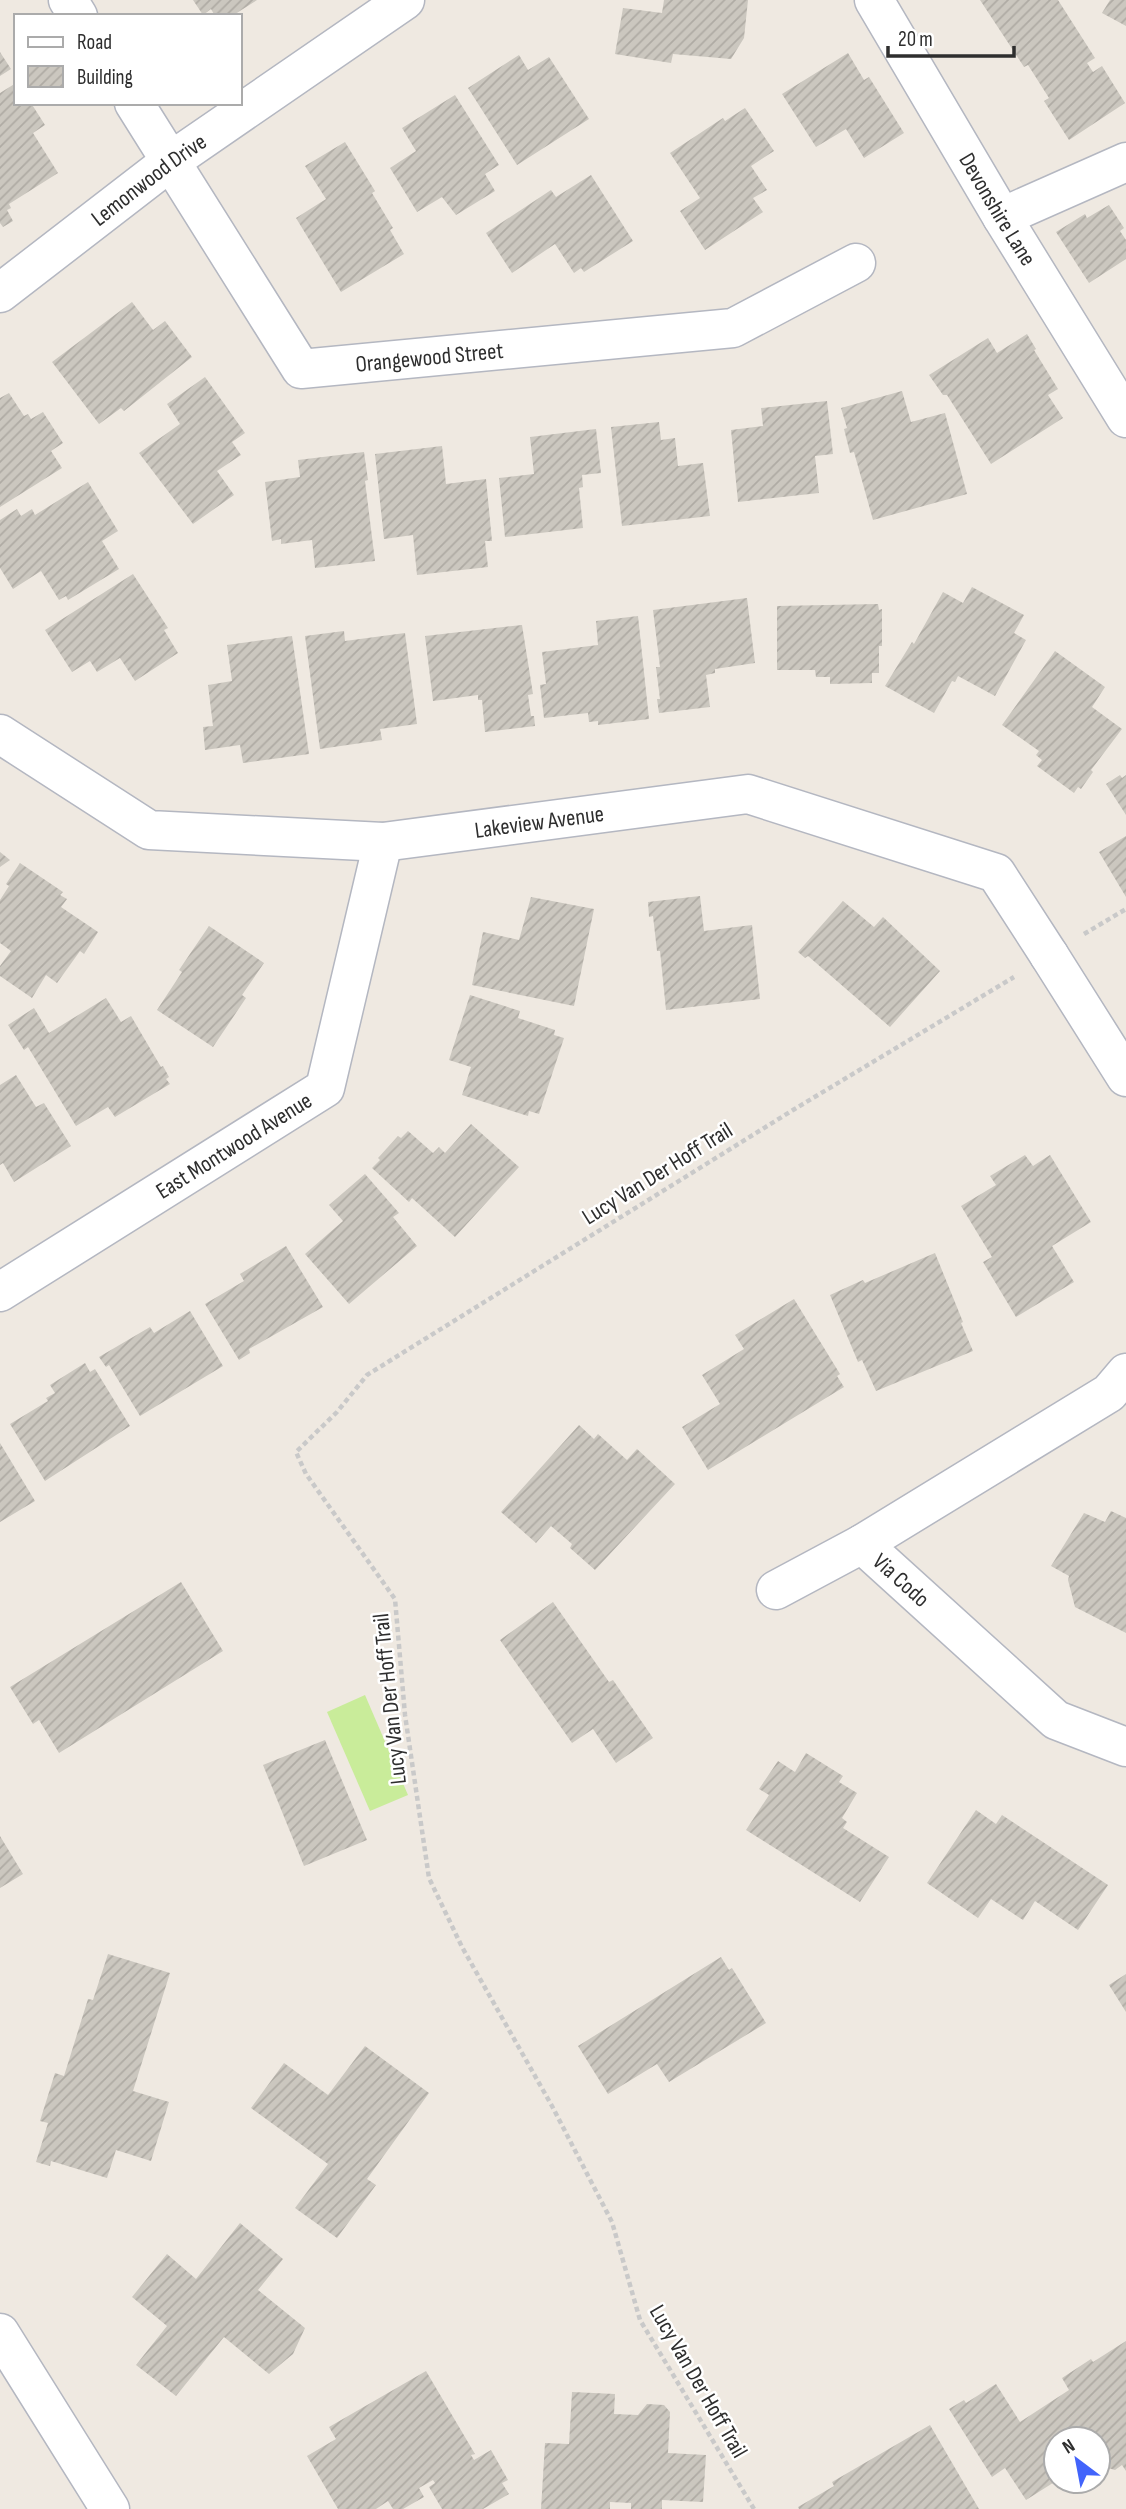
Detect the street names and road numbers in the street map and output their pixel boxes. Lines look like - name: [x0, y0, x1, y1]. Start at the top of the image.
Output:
- street label: Lemonwood Drive: [86, 128, 212, 232]
- street label: Devonshire Lane: [952, 148, 1042, 271]
- street label: Orangewood Street: [354, 337, 505, 379]
- street label: Lakeview Avenue: [473, 800, 606, 845]
- street label: East Montwood Avenue: [151, 1087, 317, 1205]
- street label: Lucy Van Der Hoff Trail: [577, 1116, 738, 1231]
- street label: Via Codo: [867, 1548, 935, 1613]
- street label: Lucy Van Der Hoff Trail: [367, 1612, 413, 1786]
- street label: Lucy Van Der Hoff Trail: [643, 2300, 753, 2463]

